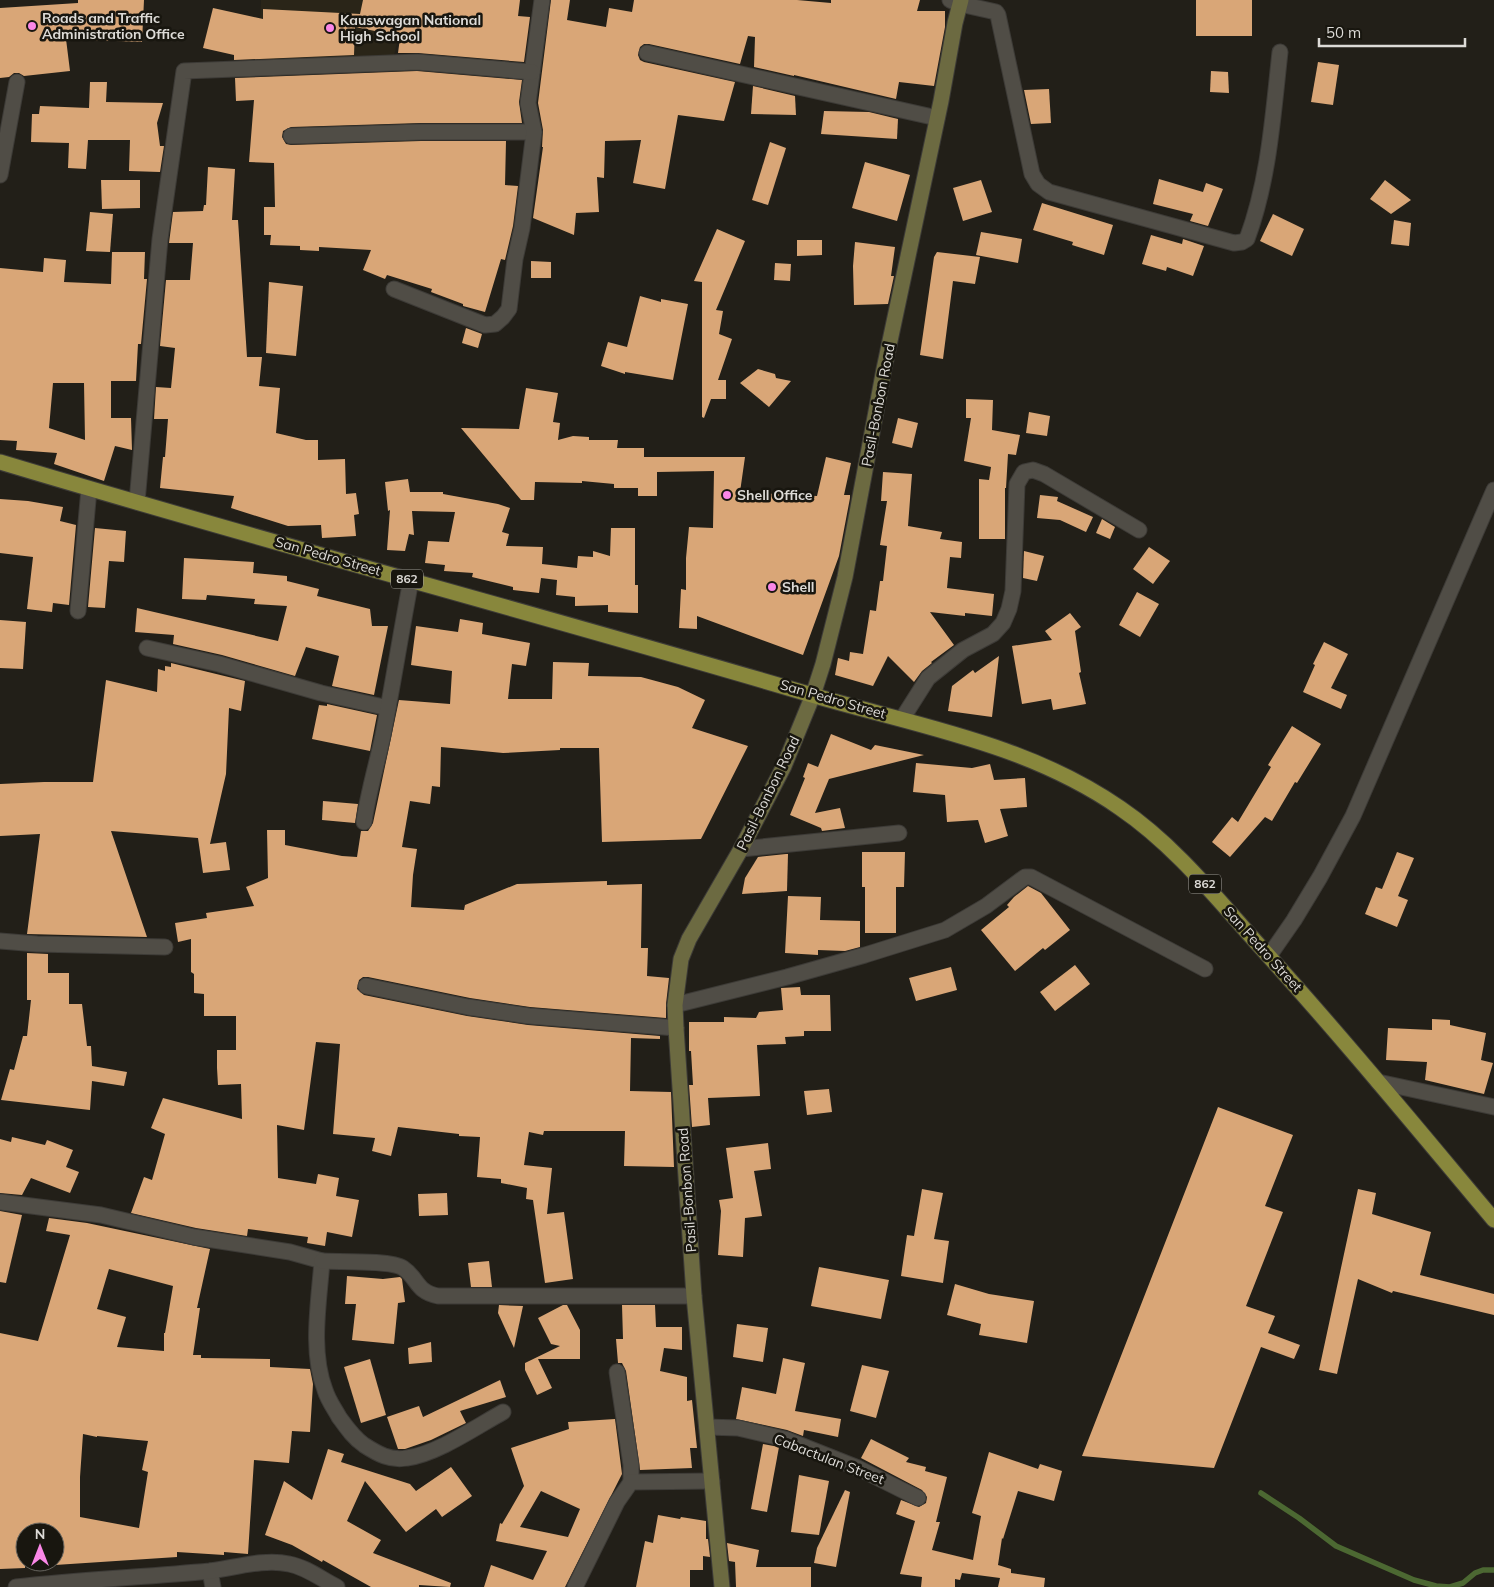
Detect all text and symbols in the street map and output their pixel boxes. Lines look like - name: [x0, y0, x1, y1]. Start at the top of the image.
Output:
- place label: Roads and Traffic Administration Office: [42, 9, 185, 43]
- place label: Kauswagan National High School: [340, 11, 481, 45]
- scale bar: [1319, 15, 1465, 47]
- marker: Roads and Traffic Administration Office: [26, 20, 38, 32]
- marker: Kauswagan National High School: [324, 22, 336, 34]
- text: 50 m: [1326, 23, 1361, 42]
- street label: Pasil-Bonbon Road: [857, 342, 899, 468]
- place label: Shell Office: [737, 486, 813, 504]
- marker: Shell Office: [721, 489, 733, 501]
- street label: San Pedro Street: [273, 532, 383, 580]
- road number: 862: [391, 570, 423, 588]
- place label: Shell: [782, 578, 814, 596]
- marker: Shell: [766, 581, 778, 593]
- street label: San Pedro Street: [778, 675, 888, 723]
- street label: Pasil-Bonbon Road: [732, 733, 804, 853]
- road number: 862: [1189, 874, 1221, 894]
- street label: San Pedro Street: [1220, 902, 1306, 996]
- street label: Pasil-Bonbon Road: [674, 1127, 700, 1253]
- street label: Cabactulan Street: [771, 1430, 887, 1488]
- north arrow: [15, 1522, 65, 1572]
- text: N: [35, 1525, 45, 1543]

